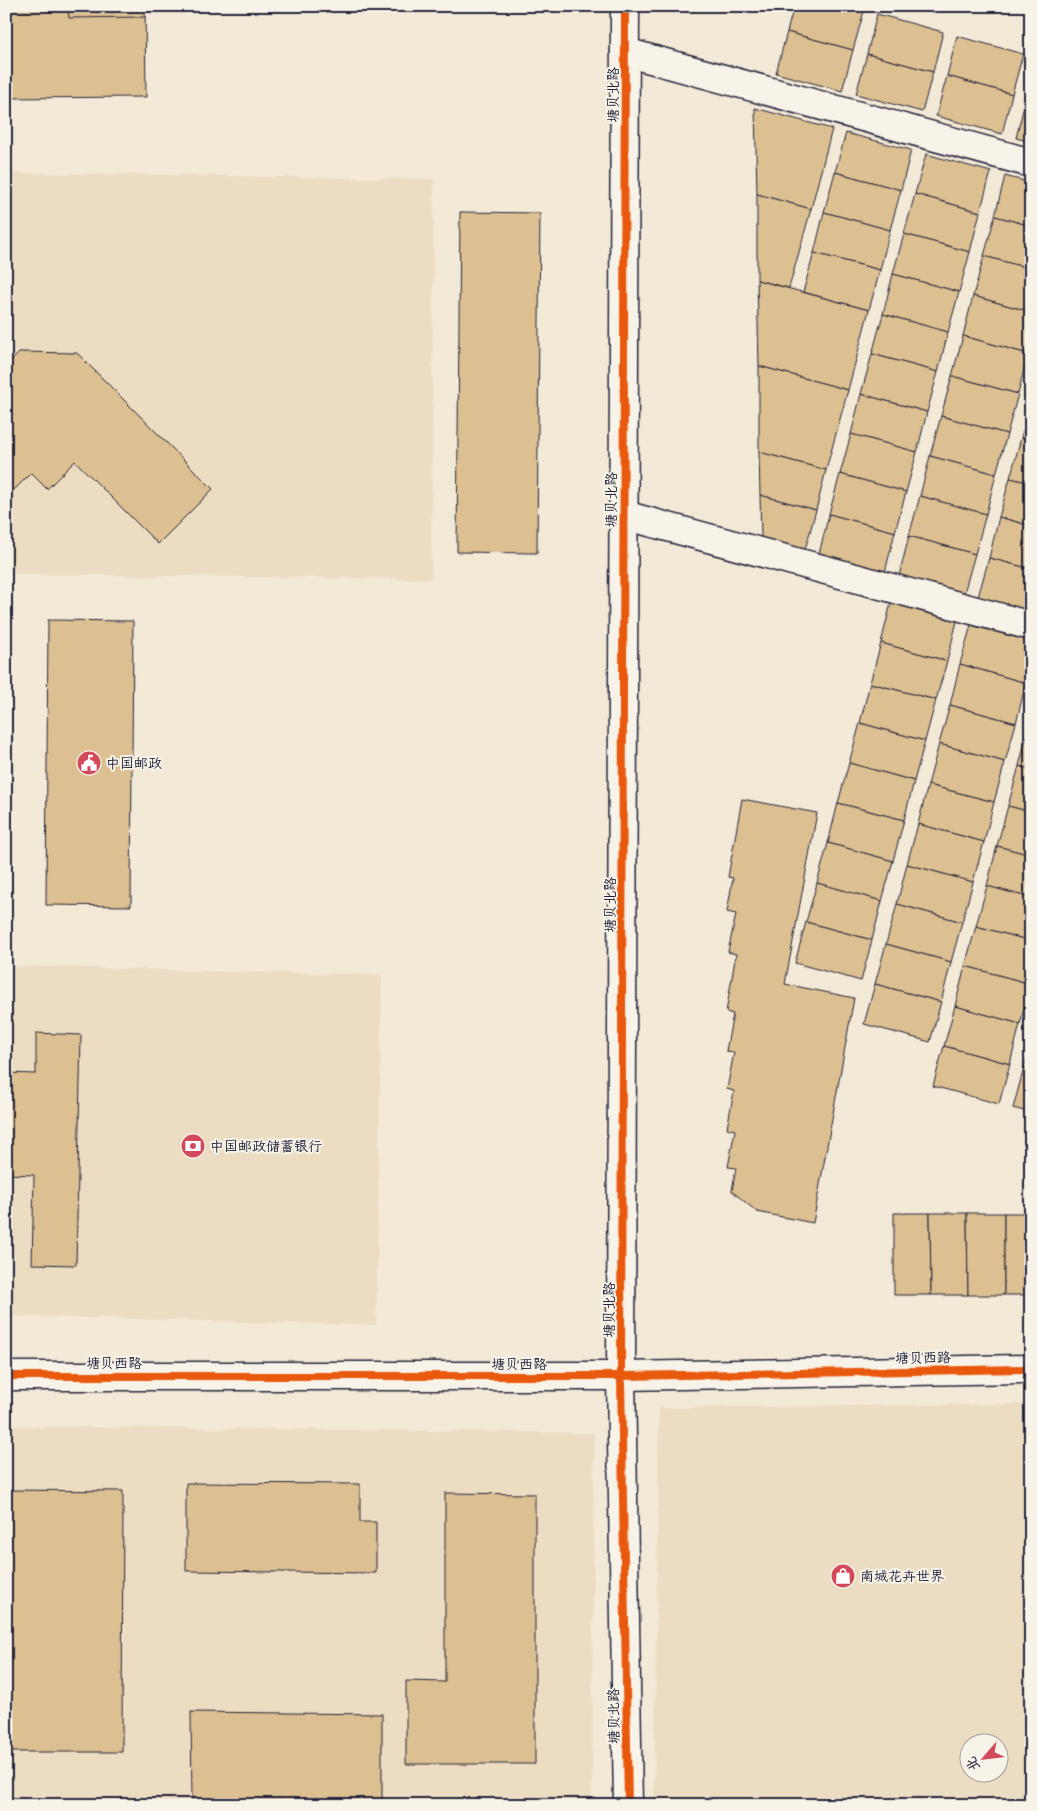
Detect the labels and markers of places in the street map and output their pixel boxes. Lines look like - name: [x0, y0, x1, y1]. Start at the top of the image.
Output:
- public building icon: 中国邮政: [76, 750, 102, 776]
- place label: 中国邮政: [106, 755, 162, 772]
- bank icon: 中国邮政储蓄银行: [180, 1133, 206, 1159]
- place label: 中国邮政储蓄银行: [210, 1138, 322, 1155]
- shop icon: 南城花卉世界: [830, 1563, 856, 1589]
- place label: 南城花卉世界: [860, 1568, 944, 1585]

